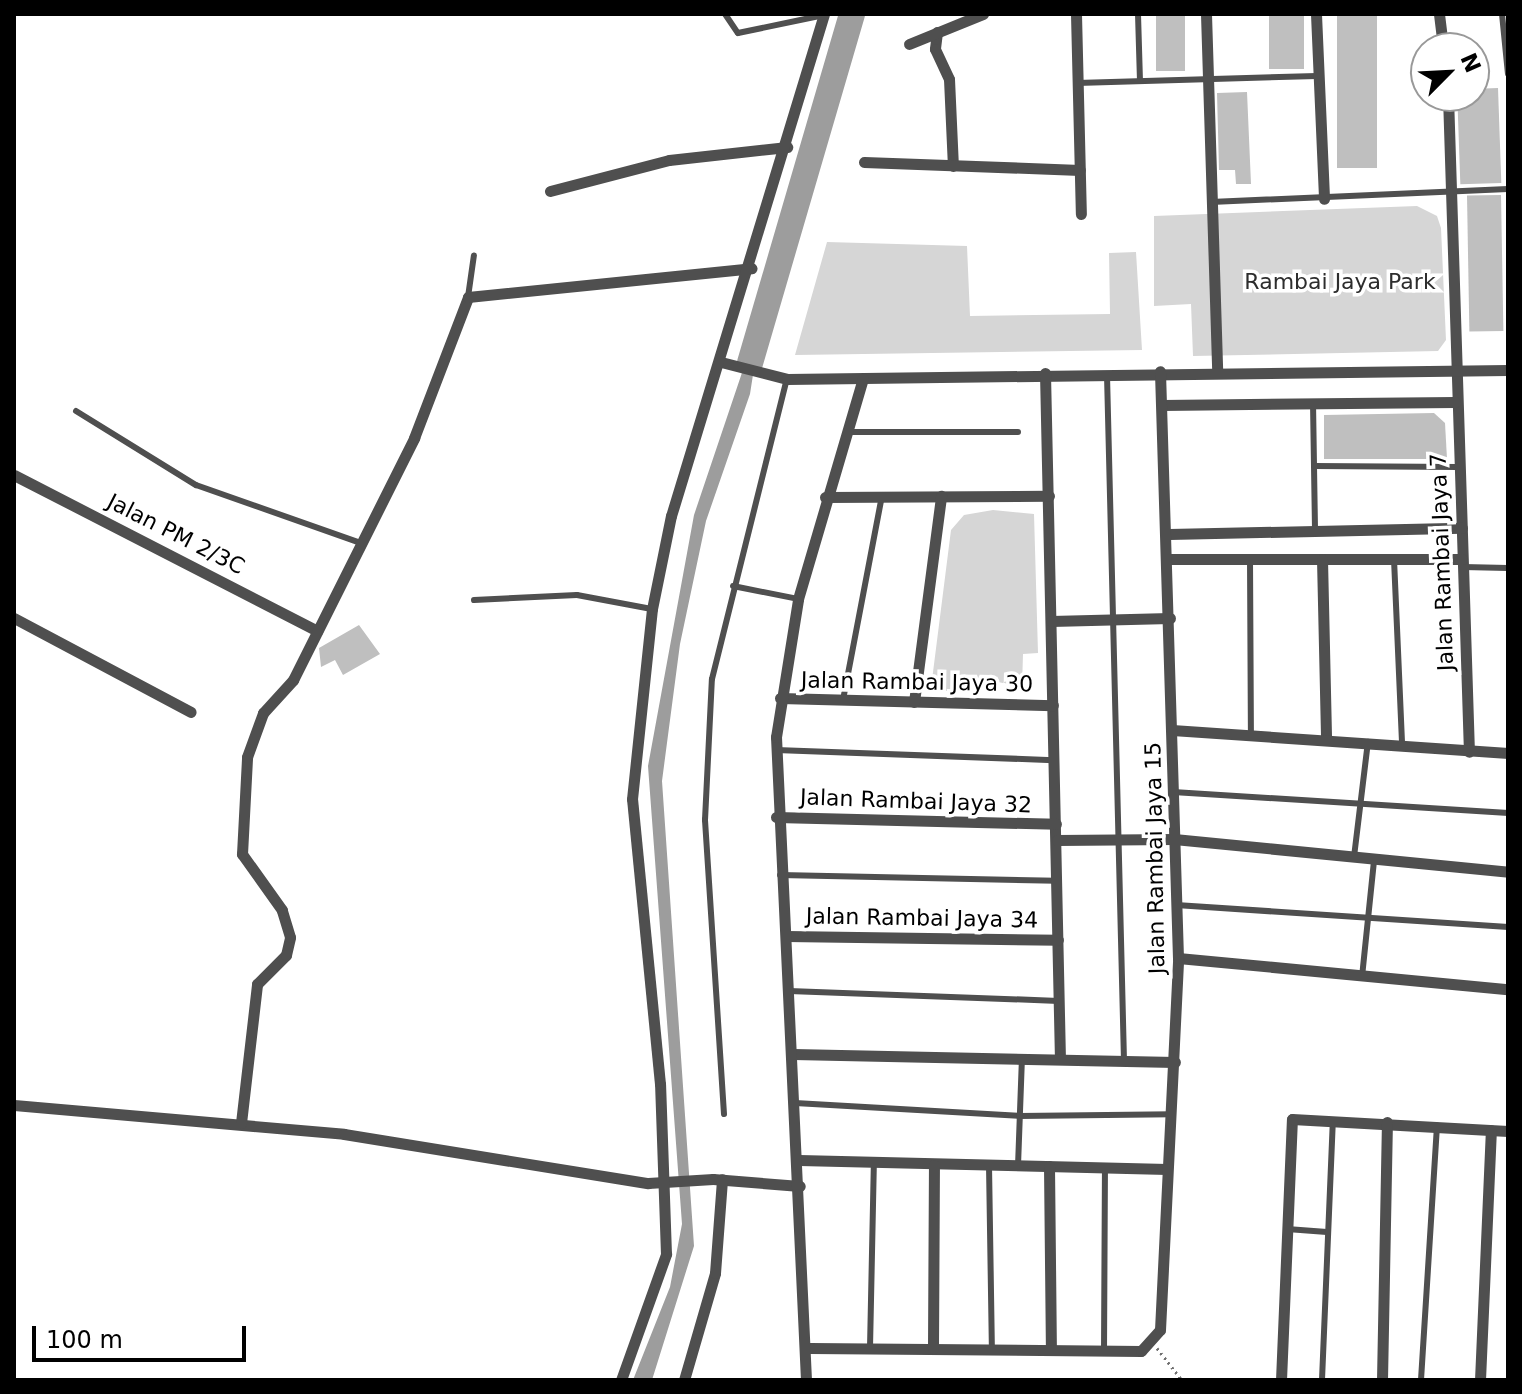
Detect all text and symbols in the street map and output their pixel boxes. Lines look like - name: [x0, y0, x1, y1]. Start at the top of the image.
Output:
- north arrow: [1410, 32, 1490, 112]
- text: N: [1455, 49, 1486, 76]
- park label: Rambai Jaya Park: [1244, 269, 1436, 295]
- street label: Jalan Rambai Jaya 7: [1425, 452, 1459, 672]
- street label: Jalan PM 2/3C: [103, 488, 249, 580]
- street label: Jalan Rambai Jaya 30: [801, 667, 1033, 697]
- street label: Jalan Rambai Jaya 15: [1140, 742, 1170, 974]
- street label: Jalan Rambai Jaya 32: [799, 784, 1033, 818]
- street label: Jalan Rambai Jaya 34: [806, 903, 1038, 933]
- scale bar: [36, 1310, 250, 1360]
- text: 100 m: [46, 1326, 123, 1354]

